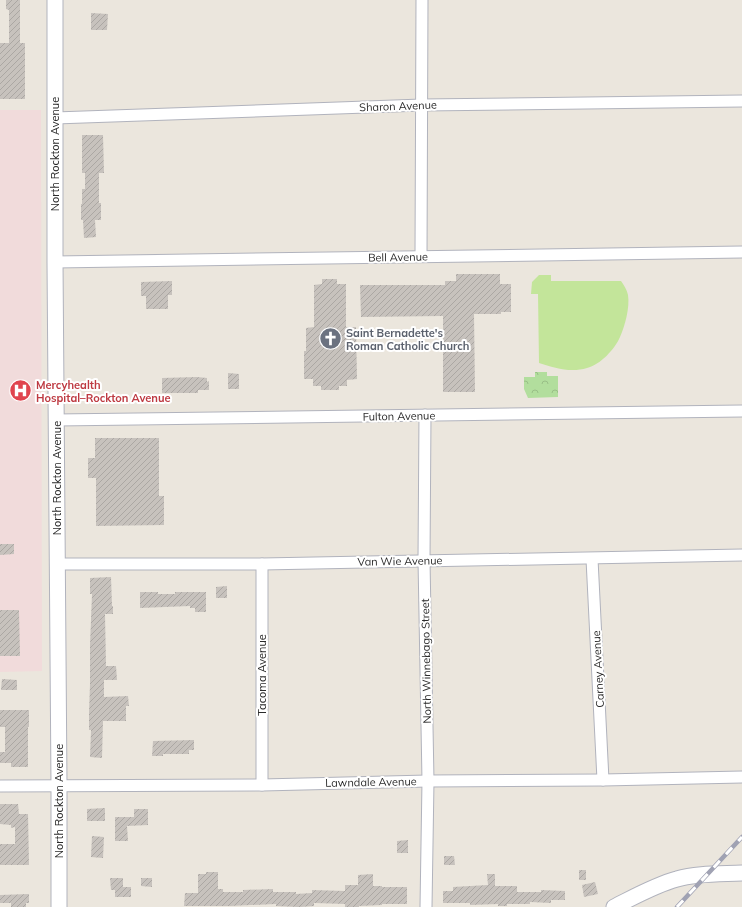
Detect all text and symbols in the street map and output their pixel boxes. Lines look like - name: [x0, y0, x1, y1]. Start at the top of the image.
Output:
- street label: North Rockton Avenue: [48, 97, 62, 211]
- street label: Sharon Avenue: [359, 98, 437, 114]
- street label: Bell Avenue: [368, 249, 428, 265]
- church icon: Saint Bernadette's Roman Catholic Church: [318, 326, 344, 352]
- place label: Saint Bernadette's Roman Catholic Church: [346, 326, 469, 353]
- hospital icon: Mercyhealth Hospital–Rockton Avenue: [8, 378, 34, 404]
- place label: Mercyhealth Hospital–Rockton Avenue: [36, 378, 171, 405]
- street label: Fulton Avenue: [363, 408, 435, 424]
- street label: North Rockton Avenue: [50, 421, 64, 535]
- street label: Van Wie Avenue: [357, 553, 443, 569]
- street label: North Winnebago Street: [418, 598, 434, 724]
- street label: Carney Avenue: [589, 630, 607, 708]
- street label: Tacoma Avenue: [255, 634, 269, 716]
- street label: North Rockton Avenue: [52, 744, 66, 858]
- street label: Lawndale Avenue: [325, 774, 417, 790]

